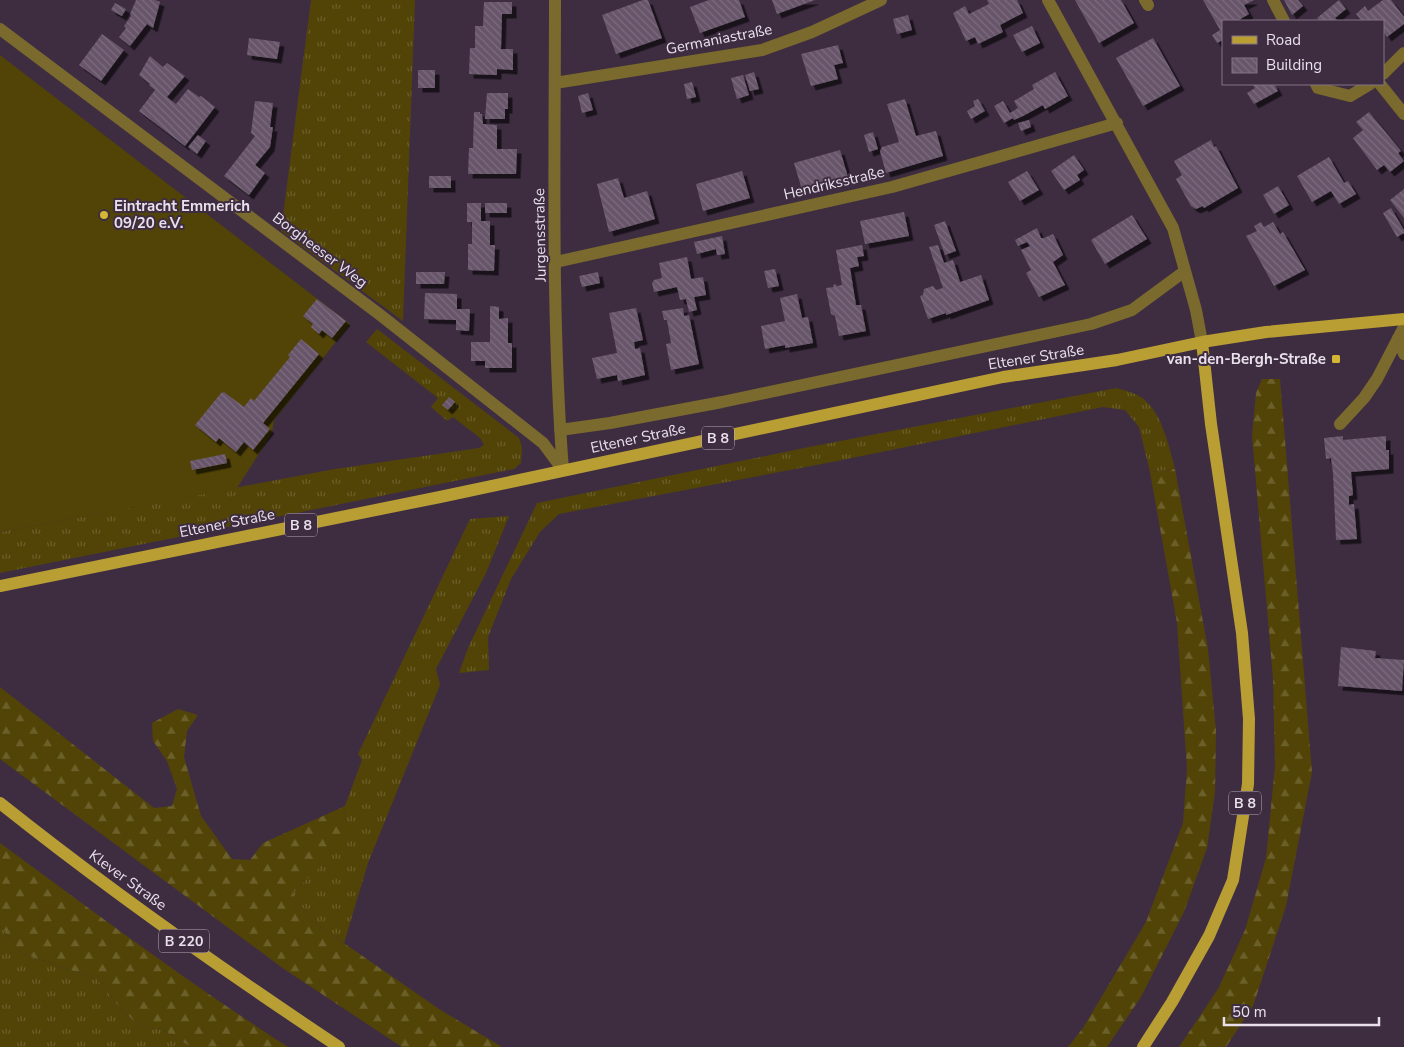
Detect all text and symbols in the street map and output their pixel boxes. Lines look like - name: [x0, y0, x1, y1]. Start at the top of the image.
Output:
- street label: Germaniastraße: [664, 19, 774, 59]
- legend: [1222, 20, 1384, 85]
- text: Road: [1266, 30, 1301, 50]
- text: Building: [1266, 55, 1322, 75]
- street label: Hendriksstraße: [782, 162, 886, 204]
- street label: Jurgensstraße: [529, 188, 551, 283]
- place label: Eintracht Emmerich 09/20 e.V.: [114, 196, 250, 233]
- street label: Borgheeser Weg: [269, 208, 371, 292]
- marker: Eintracht Emmerich 09/20 e.V.: [98, 209, 110, 221]
- street label: Eltener Straße: [987, 340, 1085, 374]
- place label: van-den-Bergh-Straße: [1166, 349, 1326, 369]
- marker: van-den-Bergh-Straße: [1330, 353, 1342, 365]
- street label: Eltener Straße: [589, 418, 687, 458]
- road number: B 8: [702, 426, 734, 449]
- street label: Eltener Straße: [178, 504, 276, 542]
- road number: B 8: [285, 514, 317, 536]
- road number: B 8: [1229, 791, 1261, 814]
- street label: Klever Straße: [85, 845, 171, 915]
- road number: B 220: [159, 929, 209, 952]
- scale bar: [1224, 994, 1379, 1026]
- text: 50 m: [1232, 1002, 1267, 1022]

